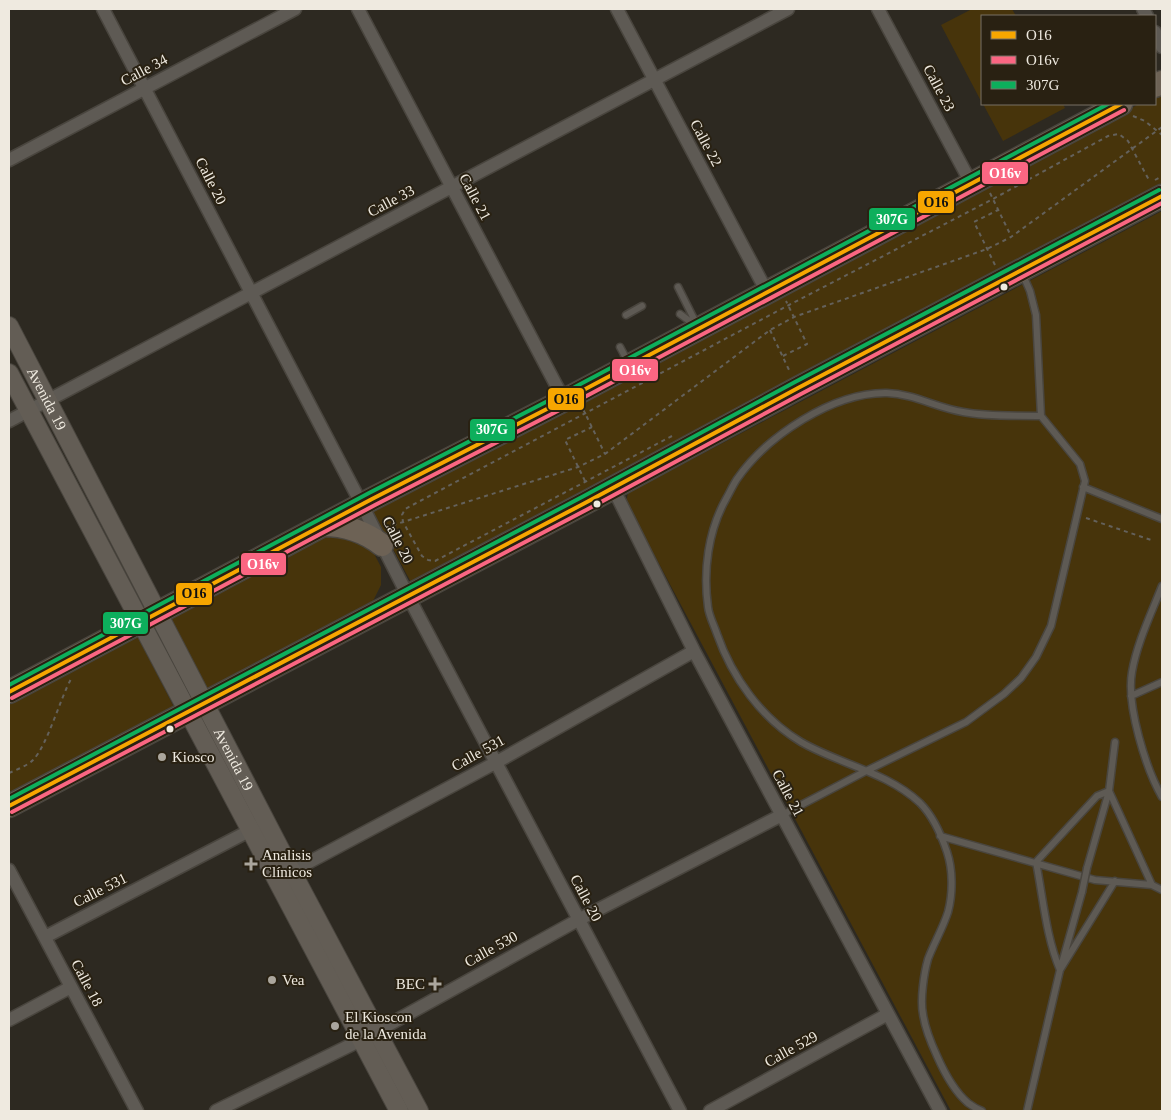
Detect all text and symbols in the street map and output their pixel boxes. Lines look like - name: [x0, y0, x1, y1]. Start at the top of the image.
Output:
- legend: [981, 15, 1156, 105]
- text: O16: [1026, 27, 1052, 43]
- street label: Calle 34: [118, 51, 170, 89]
- text: O16v: [1026, 52, 1060, 68]
- street label: Calle 23: [920, 62, 958, 114]
- text: 307G: [1026, 77, 1060, 93]
- street label: Calle 22: [687, 117, 725, 169]
- street label: Calle 20: [192, 155, 230, 207]
- line badge: O16v: [981, 161, 1029, 185]
- text: O16v: [989, 166, 1021, 181]
- street label: Calle 21: [456, 171, 494, 223]
- street label: Calle 33: [365, 182, 417, 220]
- line badge: O16: [917, 190, 955, 214]
- text: O16: [924, 195, 948, 210]
- line badge: 307G: [868, 207, 916, 231]
- text: 307G: [876, 212, 908, 227]
- unlabelled marker: [999, 282, 1009, 292]
- line badge: O16v: [611, 358, 659, 382]
- text: O16v: [619, 363, 651, 378]
- street label: Avenida 19: [24, 365, 70, 433]
- line badge: O16: [547, 387, 585, 411]
- text: O16: [554, 392, 578, 407]
- line badge: 307G: [469, 418, 516, 442]
- text: 307G: [476, 422, 508, 437]
- unlabelled marker: [592, 499, 602, 509]
- street label: Calle 20: [379, 514, 417, 566]
- line badge: O16v: [240, 552, 287, 576]
- text: O16v: [247, 557, 279, 572]
- line badge: O16: [175, 582, 213, 606]
- text: O16: [182, 586, 206, 601]
- line badge: 307G: [102, 611, 149, 635]
- text: 307G: [110, 616, 142, 631]
- unlabelled marker: [165, 724, 175, 734]
- street label: Avenida 19: [211, 725, 256, 793]
- street label: Calle 531: [449, 732, 507, 774]
- place label: Kiosco: [172, 749, 215, 765]
- marker: Kiosco: [156, 751, 168, 763]
- street label: Calle 21: [769, 767, 807, 819]
- place label: Analisis Clínicos: [262, 847, 312, 880]
- marker: Analisis Clínicos: [244, 857, 258, 871]
- street label: Calle 531: [71, 870, 129, 910]
- street label: Calle 20: [567, 872, 605, 924]
- street label: Calle 530: [462, 928, 520, 970]
- street label: Calle 18: [68, 957, 106, 1009]
- place label: Vea: [282, 972, 305, 988]
- marker: Vea: [266, 974, 278, 986]
- place label: BEC: [396, 976, 425, 992]
- marker: BEC: [429, 978, 441, 990]
- place label: El Kioscon de la Avenida: [345, 1009, 427, 1042]
- marker: El Kioscon de la Avenida: [329, 1020, 341, 1032]
- street label: Calle 529: [762, 1028, 820, 1070]

